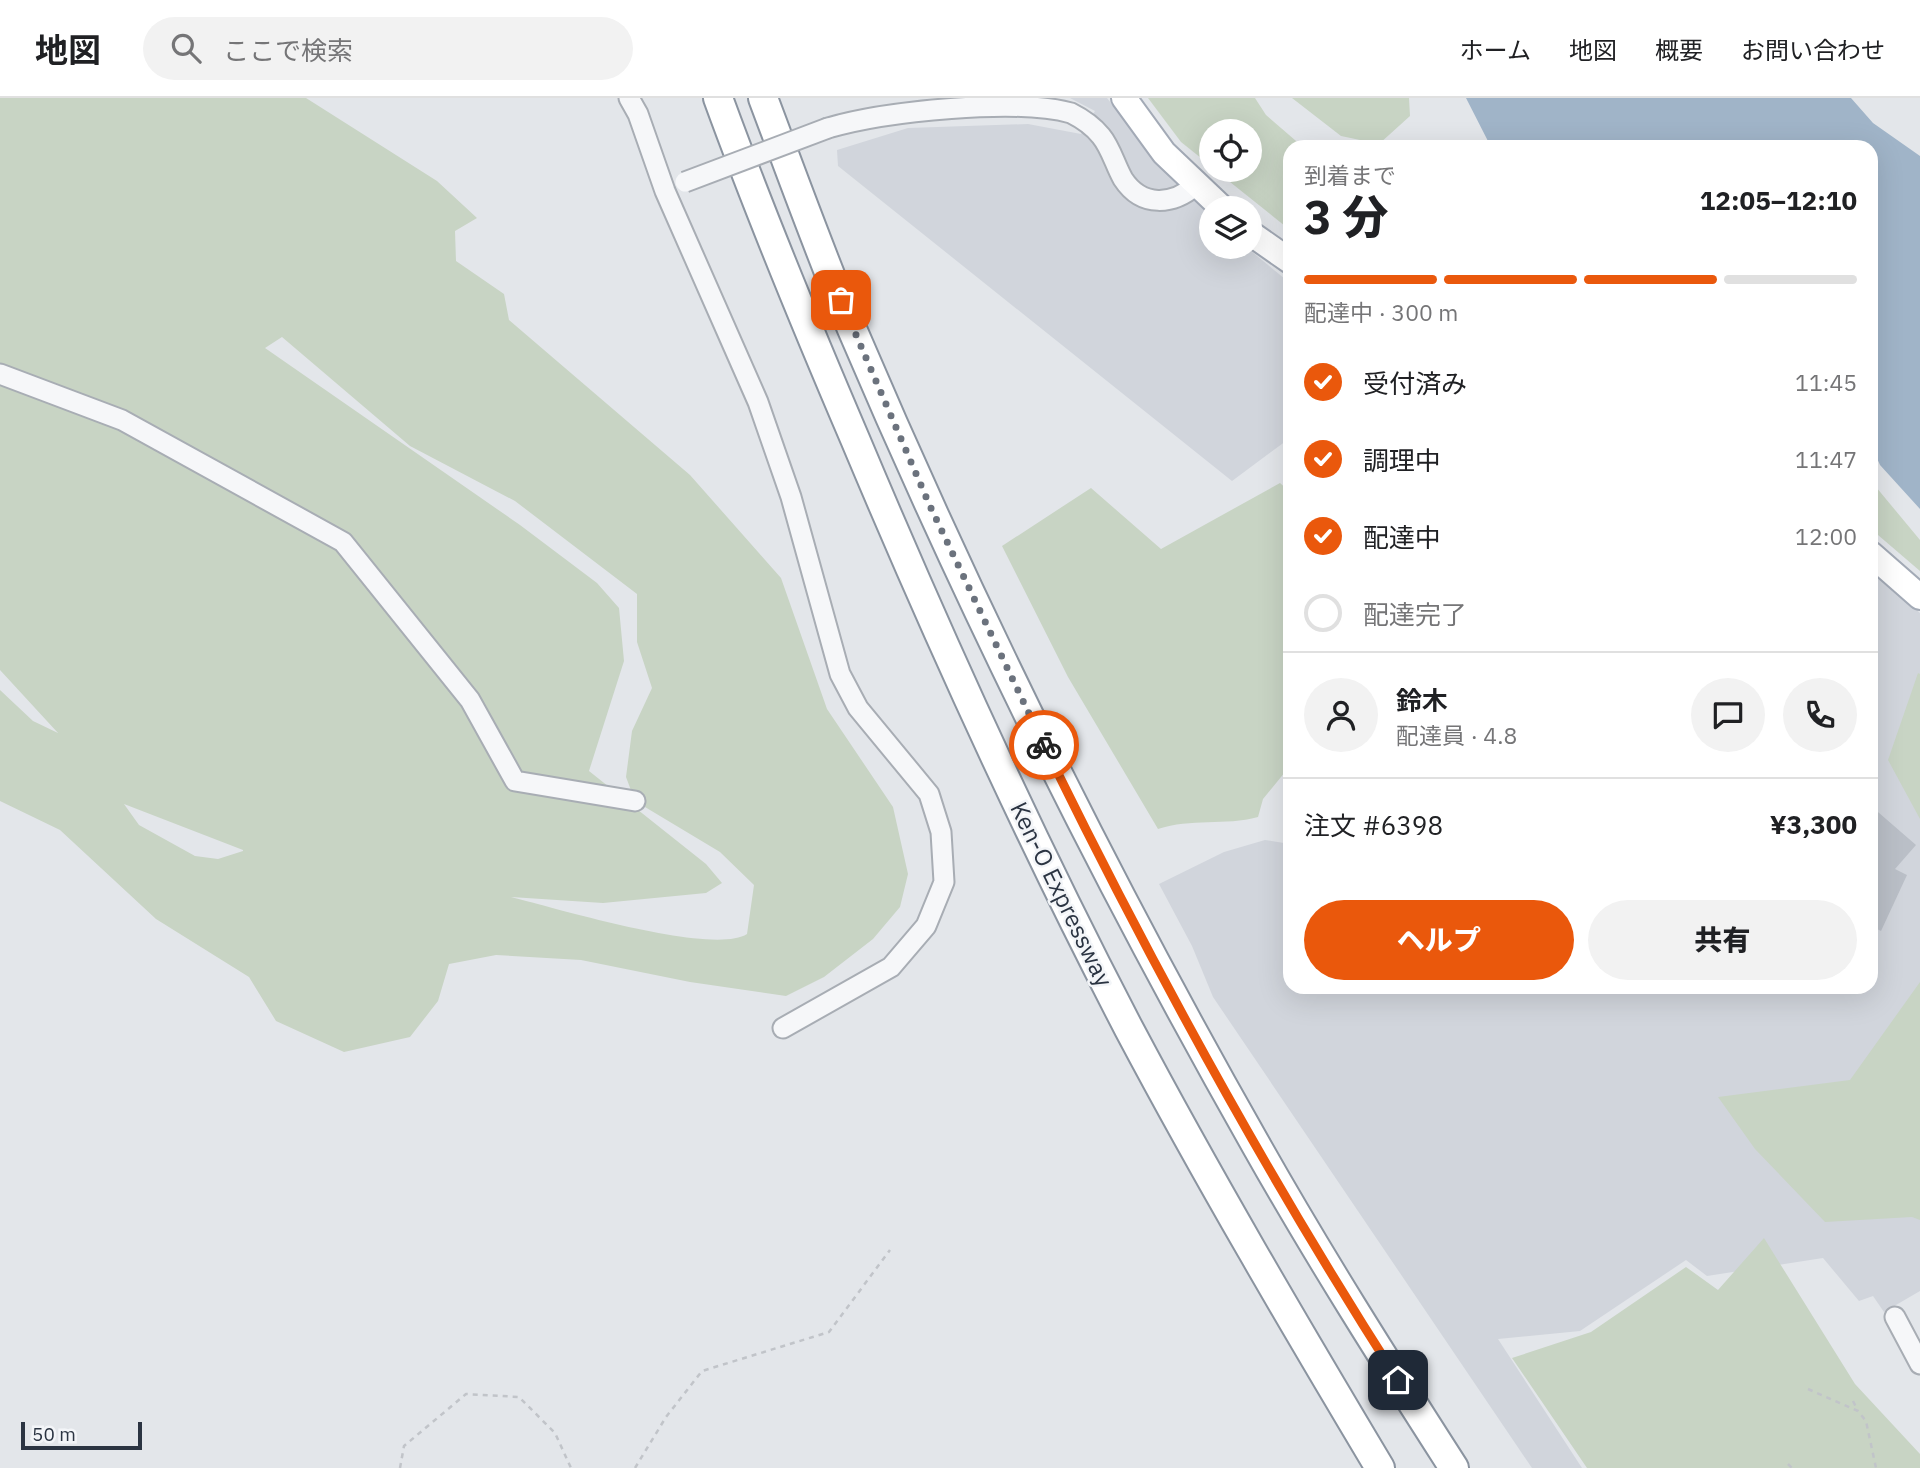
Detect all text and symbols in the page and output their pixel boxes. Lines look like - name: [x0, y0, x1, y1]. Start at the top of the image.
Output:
- search box: [143, 17, 633, 80]
- text: 地図: [35, 28, 101, 71]
- icon: search: [167, 29, 205, 67]
- text: ここで検索: [223, 33, 353, 67]
- text: ホーム: [1460, 34, 1531, 66]
- text: 地図: [1569, 34, 1617, 66]
- text: 概要: [1655, 34, 1703, 66]
- text: お問い合わせ: [1741, 34, 1885, 66]
- map controls: [1199, 119, 1262, 259]
- button: locate: [1199, 119, 1262, 182]
- text: 到着まで: [1304, 160, 1396, 190]
- text: 12:05–12:10: [1700, 183, 1857, 217]
- text: 3 分: [1304, 187, 1388, 247]
- button: layers: [1199, 196, 1262, 259]
- pin: [811, 270, 871, 330]
- icon: bag: [822, 281, 860, 319]
- text: 配達中 · 300 m: [1304, 297, 1458, 327]
- icon: check: [1304, 363, 1342, 401]
- text: 受付済み: [1363, 366, 1467, 400]
- text: 11:45: [1795, 367, 1857, 397]
- icon: check: [1304, 440, 1342, 478]
- text: 調理中: [1363, 443, 1441, 477]
- text: 11:47: [1795, 444, 1857, 474]
- icon: check: [1304, 517, 1342, 555]
- text: 配達中: [1363, 520, 1441, 554]
- text: 12:00: [1795, 521, 1857, 551]
- text: 配達完了: [1363, 597, 1467, 631]
- button: person: [1304, 678, 1378, 752]
- button: chat: [1691, 678, 1765, 752]
- button: phone: [1783, 678, 1857, 752]
- text: 鈴木: [1396, 683, 1448, 717]
- courier: [1009, 710, 1079, 780]
- text: 配達員 · 4.8: [1396, 720, 1517, 750]
- icon: bike: [1025, 726, 1063, 764]
- street label: Ken-O Expressway: [1003, 796, 1121, 992]
- text: ¥3,300: [1770, 807, 1857, 841]
- text: 注文 #6398: [1304, 808, 1443, 842]
- button: ヘルプ: [1304, 900, 1574, 980]
- button: 共有: [1588, 900, 1857, 980]
- pin: [1368, 1350, 1428, 1410]
- icon: home: [1379, 1361, 1417, 1399]
- scale bar: [21, 1419, 142, 1451]
- text: 50 m: [32, 1422, 76, 1446]

